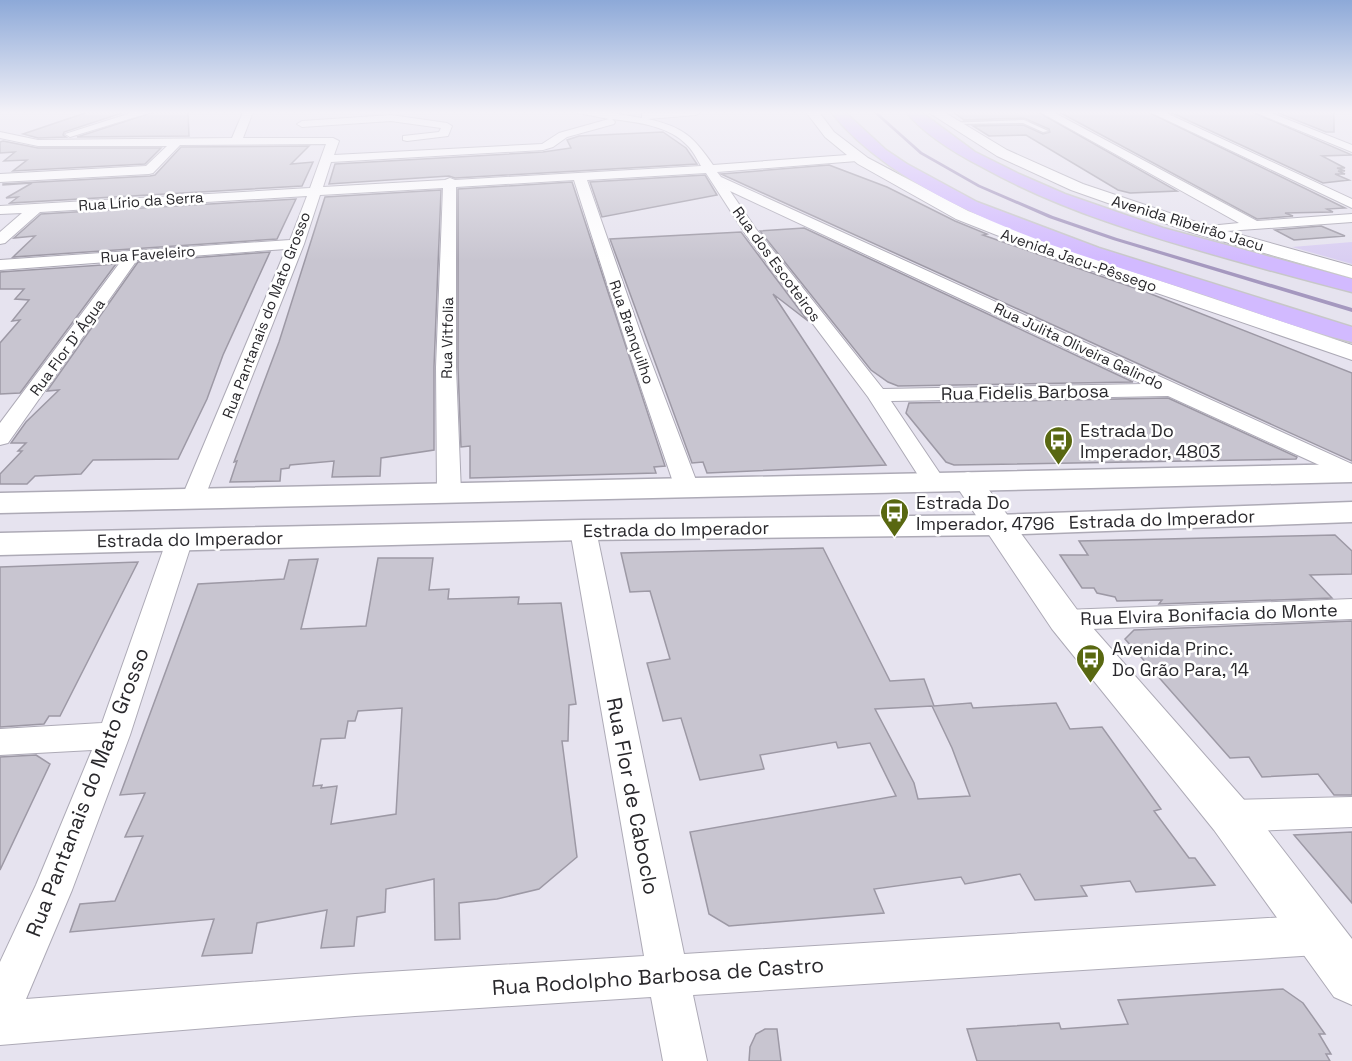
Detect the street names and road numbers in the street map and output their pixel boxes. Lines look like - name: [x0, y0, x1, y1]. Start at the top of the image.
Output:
- street label: Rua Lírio da Serra: [78, 187, 205, 215]
- street label: Avenida Ribeirão Jacu: [1110, 191, 1266, 255]
- street label: Rua dos Escoteiros: [729, 203, 825, 325]
- street label: Rua Pantanais do Mato Grosso: [218, 209, 314, 421]
- street label: Avenida Jacu-Pêssego: [998, 224, 1160, 296]
- street label: Rua Faveleiro: [100, 241, 196, 267]
- street label: Rua Branquilho: [605, 277, 659, 387]
- street label: Rua Flor D' Água: [25, 294, 109, 399]
- street label: Rua Vitfolia: [437, 297, 457, 379]
- street label: Rua Julita Oliveira Galindo: [991, 298, 1167, 394]
- street label: Rua Fidelis Barbosa: [941, 379, 1109, 405]
- street label: Estrada do Imperador: [1068, 504, 1256, 534]
- street label: Estrada do Imperador: [583, 516, 770, 542]
- street label: Estrada do Imperador: [97, 526, 284, 552]
- street label: Rua Elvira Bonifacia do Monte: [1080, 598, 1338, 630]
- street label: Rua Pantanais do Mato Grosso: [19, 644, 155, 940]
- street label: Rua Flor de Caboclo: [601, 695, 665, 897]
- street label: Rua Rodolpho Barbosa de Castro: [491, 951, 825, 1001]

